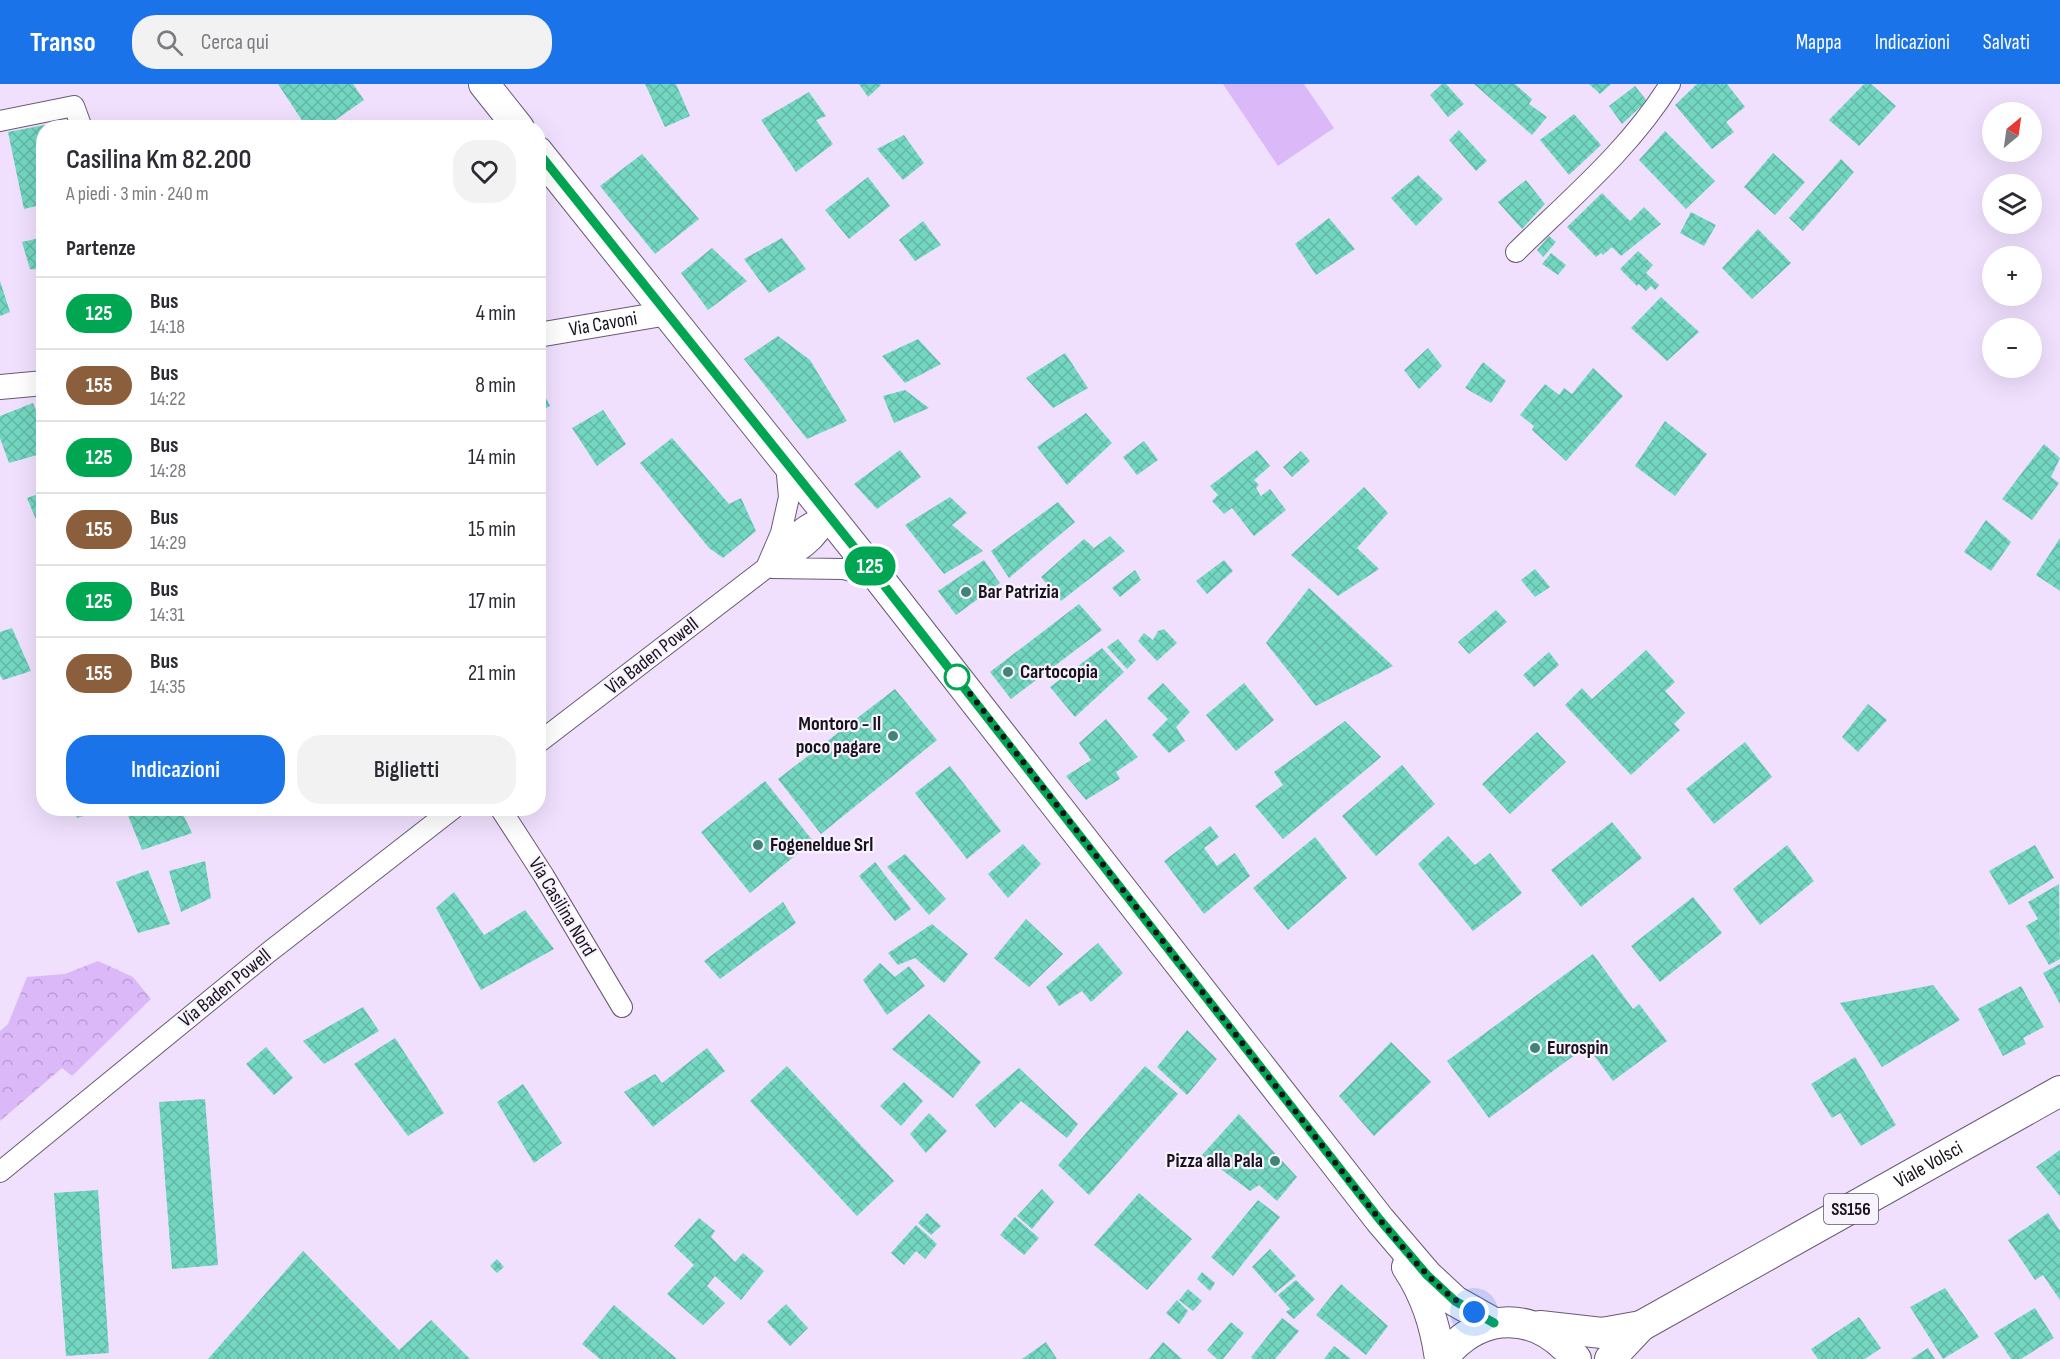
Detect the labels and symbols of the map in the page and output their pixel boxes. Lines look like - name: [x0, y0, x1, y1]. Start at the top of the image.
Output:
- north arrow: [1982, 102, 2042, 162]
- street label: Via Cavoni: [567, 306, 639, 342]
- line badge: 125: [836, 546, 904, 586]
- place label: Bar Patrizia: [978, 580, 1059, 604]
- marker: Bar Patrizia: [959, 585, 973, 599]
- street label: Via Baden Powell: [601, 612, 703, 700]
- place label: Cartocopia: [1020, 660, 1098, 684]
- unlabelled marker: [944, 664, 970, 690]
- marker: Cartocopia: [1001, 665, 1015, 679]
- place label: Montoro - Il poco pagare: [796, 712, 881, 759]
- marker: Montoro - Il poco pagare: [886, 729, 900, 743]
- place label: Fogeneldue Srl: [770, 833, 873, 857]
- marker: Fogeneldue Srl: [751, 838, 765, 852]
- street label: Via Casilina Nord: [523, 853, 601, 961]
- street label: Via Baden Powell: [174, 944, 276, 1032]
- place label: Eurospin: [1547, 1036, 1608, 1060]
- marker: Eurospin: [1528, 1041, 1542, 1055]
- street label: Viale Volsci: [1890, 1136, 1967, 1193]
- place label: Pizza alla Pala: [1166, 1149, 1263, 1173]
- marker: Pizza alla Pala: [1268, 1154, 1282, 1168]
- road number: SS156: [1824, 1194, 1878, 1224]
- your location: [1459, 1297, 1489, 1327]

